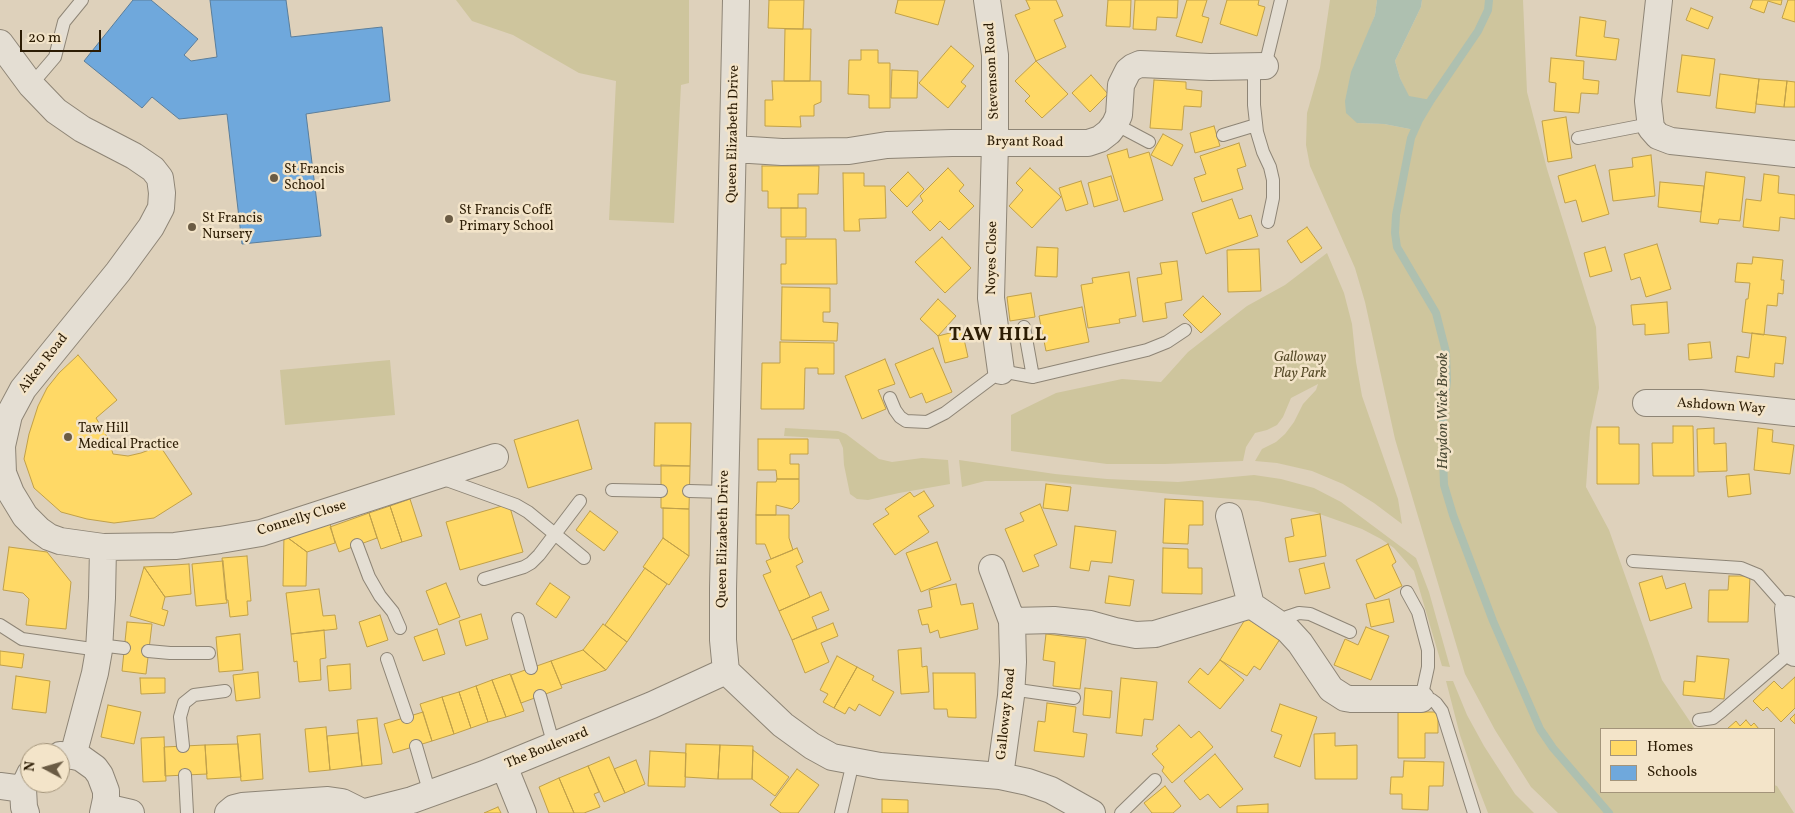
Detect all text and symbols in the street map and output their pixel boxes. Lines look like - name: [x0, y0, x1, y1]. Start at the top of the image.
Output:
- scale bar: [22, 20, 104, 52]
- street label: Stevenson Road: [982, 22, 1004, 120]
- text: 20 m: [28, 28, 61, 49]
- street label: Queen Elizabeth Drive: [724, 65, 744, 203]
- street label: Bryant Road: [986, 134, 1064, 152]
- place label: St Francis School: [284, 162, 345, 194]
- marker: St Francis School: [268, 172, 280, 184]
- place label: St Francis CofE Primary School: [459, 203, 554, 236]
- place label: St Francis Nursery: [202, 211, 263, 243]
- marker: St Francis CofE Primary School: [443, 213, 455, 225]
- marker: St Francis Nursery: [186, 221, 198, 233]
- street label: Noyes Close: [984, 221, 1002, 295]
- district label: TAW HILL: [948, 326, 1048, 348]
- street label: Aiken Road: [16, 331, 72, 397]
- park label: Galloway Play Park: [1273, 350, 1327, 382]
- water label: Haydon Wick Brook: [1435, 353, 1453, 469]
- street label: Ashdown Way: [1676, 396, 1766, 418]
- place label: Taw Hill Medical Practice: [78, 421, 179, 454]
- marker: Taw Hill Medical Practice: [62, 431, 74, 443]
- street label: Queen Elizabeth Drive: [714, 470, 734, 608]
- street label: Connelly Close: [256, 498, 348, 540]
- street label: Galloway Road: [994, 667, 1020, 761]
- street label: The Boulevard: [503, 725, 591, 773]
- legend: [1600, 728, 1775, 793]
- text: Homes: [1647, 737, 1693, 758]
- north arrow: [20, 743, 70, 793]
- text: N: [21, 760, 41, 773]
- text: Schools: [1647, 762, 1697, 783]

